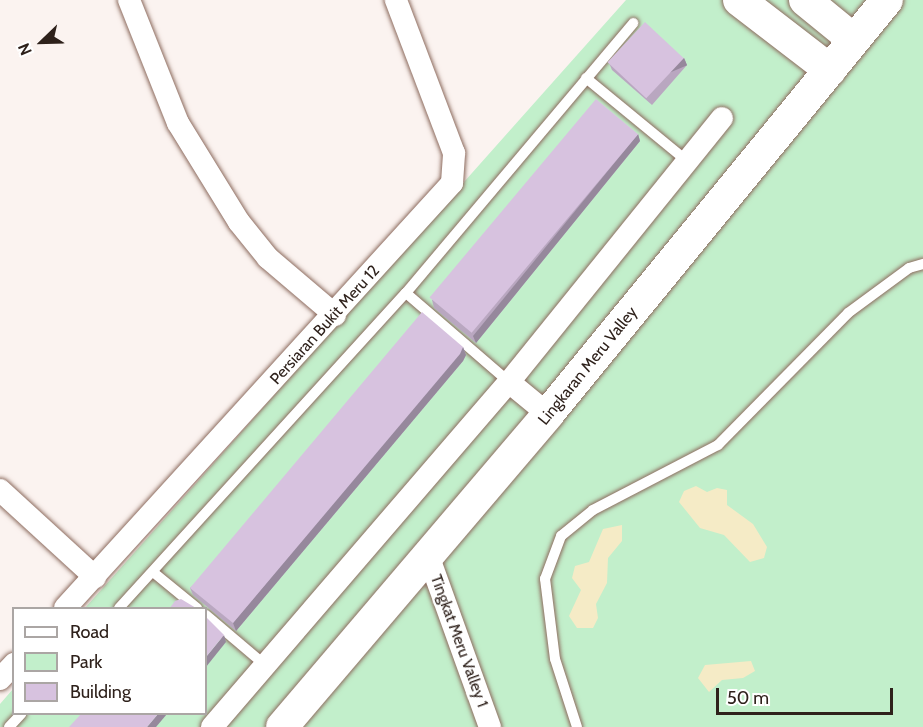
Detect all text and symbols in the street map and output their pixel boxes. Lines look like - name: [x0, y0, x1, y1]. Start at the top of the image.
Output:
- north arrow: [12, 12, 72, 72]
- text: N: [14, 40, 36, 58]
- street label: Persiaran Bukit Meru 12: [266, 261, 384, 389]
- street label: Lingkaran Meru Valley: [534, 303, 642, 429]
- street label: Tingkat Meru Valley 1: [426, 572, 492, 710]
- legend: [12, 607, 207, 715]
- text: Road: [70, 621, 109, 643]
- text: Park: [70, 651, 102, 673]
- scale bar: [719, 676, 896, 714]
- text: Building: [70, 681, 131, 703]
- text: 50 m: [727, 687, 769, 709]

